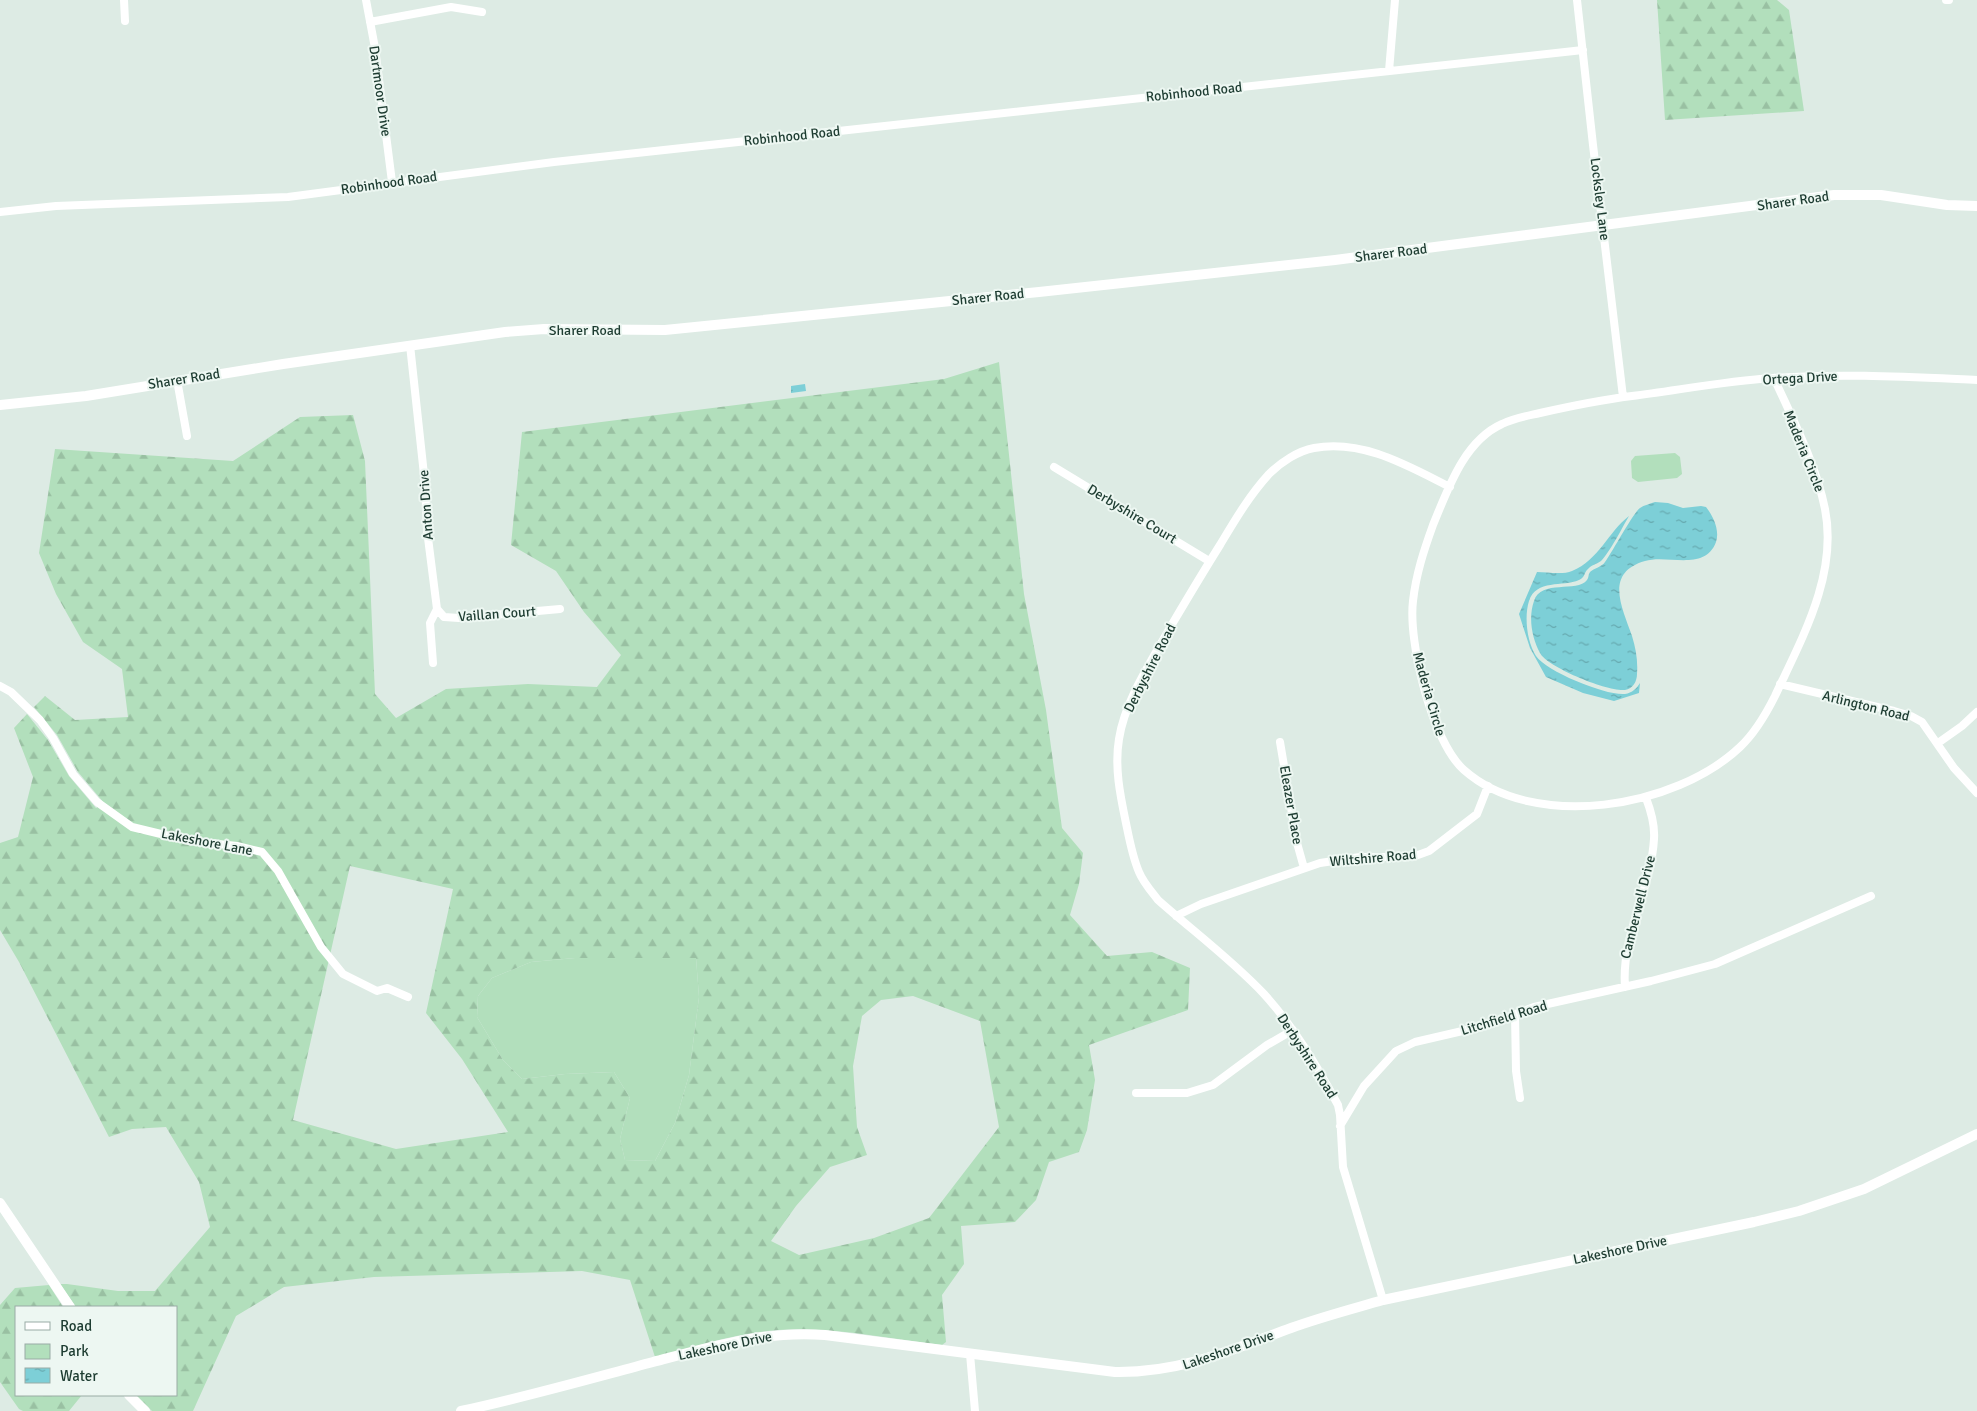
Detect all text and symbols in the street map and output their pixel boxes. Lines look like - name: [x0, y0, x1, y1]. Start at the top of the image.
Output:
- street label: Dartmoor Drive: [365, 44, 395, 138]
- street label: Robinhood Road: [1145, 78, 1243, 106]
- street label: Robinhood Road: [743, 122, 841, 150]
- street label: Locksley Lane: [1586, 157, 1614, 241]
- street label: Robinhood Road: [340, 168, 438, 198]
- street label: Sharer Road: [1756, 188, 1830, 214]
- street label: Sharer Road: [1354, 240, 1428, 266]
- street label: Sharer Road: [951, 285, 1025, 309]
- street label: Sharer Road: [549, 322, 621, 339]
- street label: Sharer Road: [147, 365, 221, 393]
- street label: Ortega Drive: [1762, 368, 1838, 388]
- street label: Maderia Circle: [1780, 408, 1828, 494]
- street label: Anton Drive: [415, 469, 437, 541]
- street label: Derbyshire Court: [1084, 481, 1180, 547]
- street label: Vaillan Court: [458, 603, 537, 625]
- street label: Derbyshire Road: [1120, 621, 1180, 715]
- street label: Maderia Circle: [1409, 650, 1449, 738]
- street label: Arlington Road: [1821, 687, 1911, 725]
- street label: Eleazer Place: [1276, 764, 1306, 846]
- street label: Lakeshore Lane: [160, 825, 254, 859]
- street label: Wiltshire Road: [1329, 846, 1417, 870]
- street label: Camberwell Drive: [1617, 854, 1659, 960]
- street label: Litchfield Road: [1459, 997, 1549, 1039]
- street label: Derbyshire Road: [1273, 1010, 1341, 1102]
- street label: Lakeshore Drive: [1572, 1232, 1668, 1268]
- legend: [15, 1306, 178, 1396]
- text: Road: [60, 1317, 92, 1335]
- street label: Lakeshore Drive: [1180, 1326, 1276, 1374]
- street label: Lakeshore Drive: [677, 1328, 773, 1364]
- text: Park: [60, 1342, 89, 1360]
- text: Water: [60, 1367, 98, 1385]

